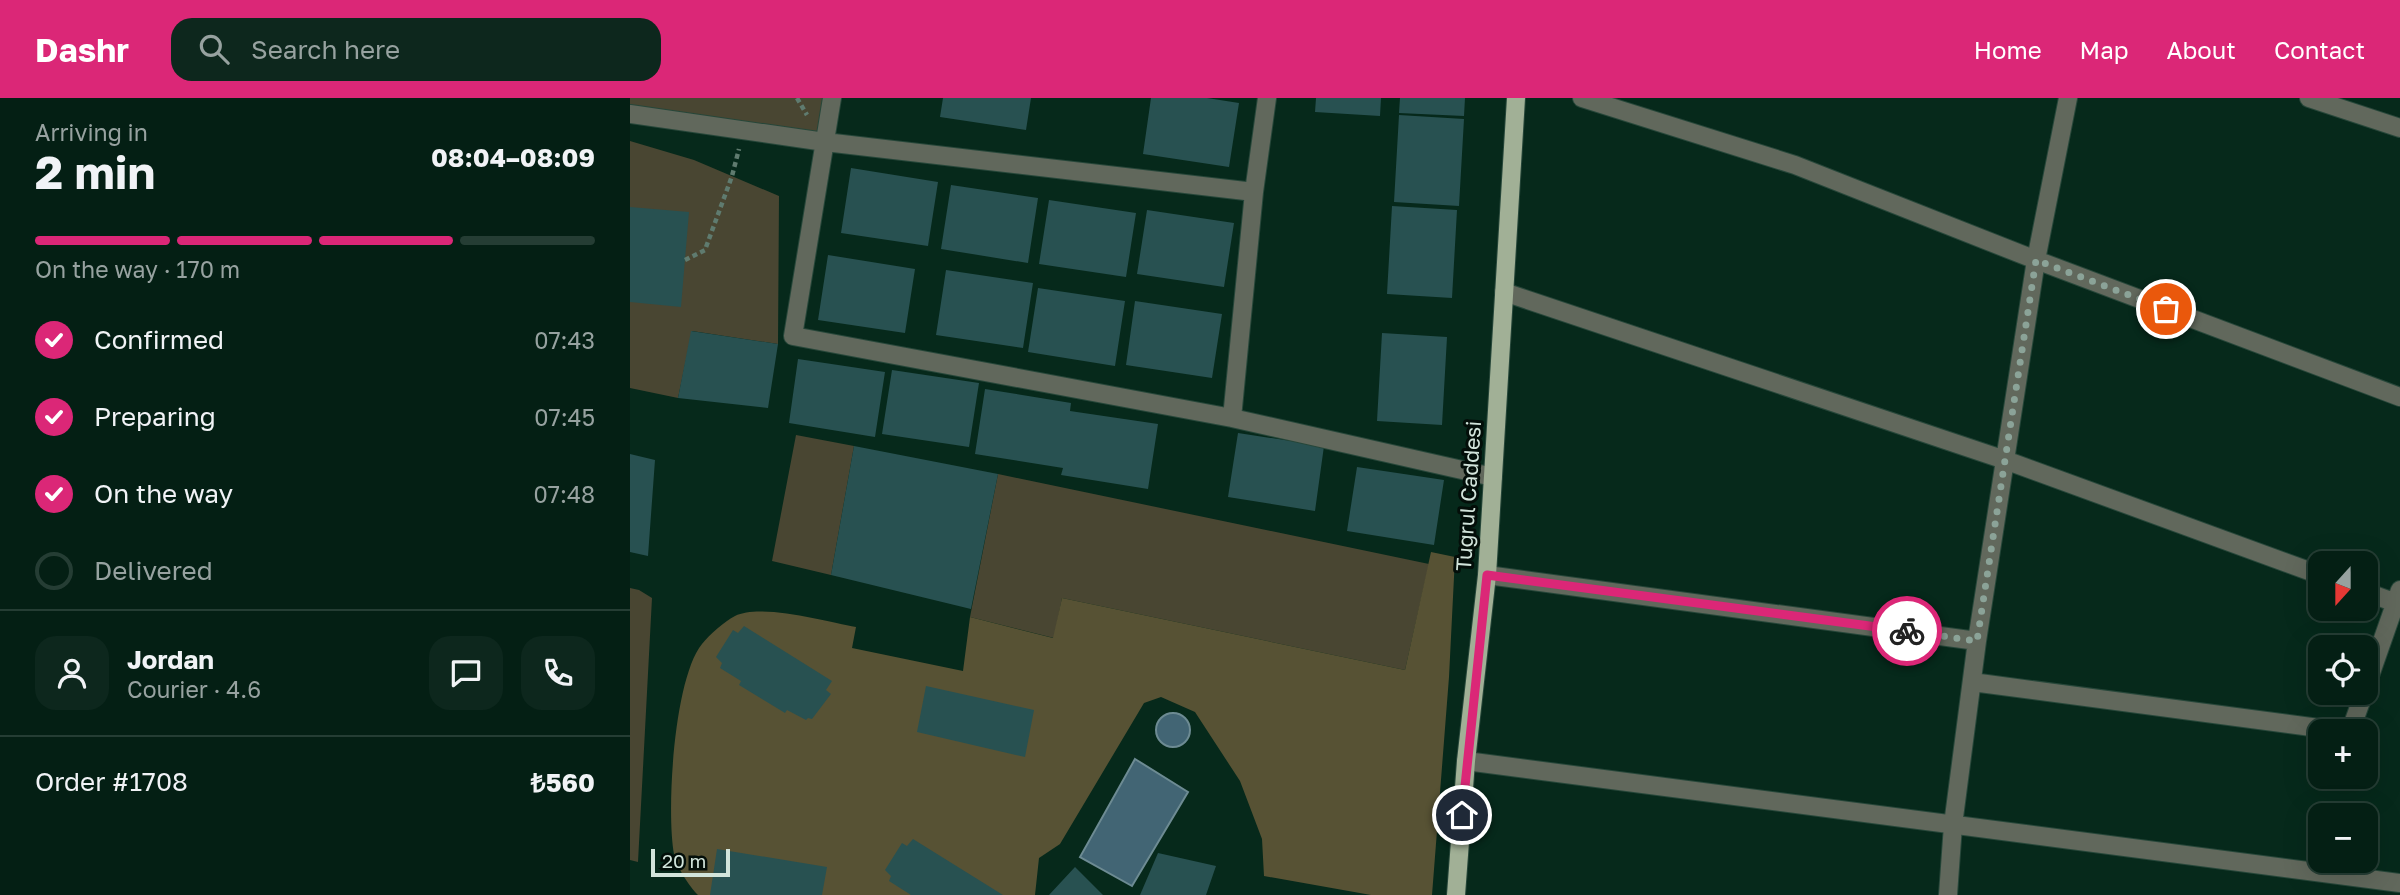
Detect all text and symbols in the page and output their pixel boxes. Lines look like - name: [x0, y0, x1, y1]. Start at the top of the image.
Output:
- search box: [171, 18, 661, 81]
- text: Dashr: [35, 30, 129, 69]
- icon: search: [195, 30, 233, 68]
- text: Search here: [251, 34, 400, 65]
- text: Home: [1974, 35, 2042, 64]
- text: Map: [2080, 35, 2129, 64]
- text: About: [2167, 35, 2236, 64]
- text: Contact: [2274, 35, 2365, 64]
- text: Arriving in: [35, 118, 148, 146]
- text: 08:04–08:09: [431, 142, 595, 173]
- text: 2 min: [35, 144, 155, 199]
- text: On the way · 170 m: [35, 255, 240, 283]
- pin: [2136, 279, 2196, 339]
- icon: bag: [2147, 290, 2185, 328]
- icon: check: [35, 321, 73, 359]
- text: Confirmed: [94, 324, 224, 355]
- text: 07:43: [534, 326, 595, 354]
- icon: check: [35, 398, 73, 436]
- text: Preparing: [94, 401, 216, 432]
- text: 07:45: [534, 403, 595, 431]
- street label: Tuğrul Caddesi: [1450, 420, 1486, 572]
- icon: check: [35, 475, 73, 513]
- text: On the way: [94, 478, 233, 509]
- text: 07:48: [534, 480, 595, 508]
- north arrow: [2308, 551, 2378, 621]
- map controls: [2308, 551, 2378, 873]
- text: Delivered: [94, 555, 213, 586]
- courier: [1872, 596, 1942, 666]
- icon: bike: [1888, 612, 1926, 650]
- button: locate: [2308, 635, 2378, 705]
- button: person: [35, 636, 109, 710]
- button: chat: [429, 636, 503, 710]
- button: phone: [521, 636, 595, 710]
- text: Jordan: [127, 644, 214, 675]
- text: Courier · 4.6: [127, 675, 261, 703]
- button: +: [2308, 719, 2378, 789]
- text: Order #1708: [35, 766, 188, 797]
- text: ₺560: [531, 767, 595, 798]
- pin: [1432, 785, 1492, 845]
- icon: home: [1443, 796, 1481, 834]
- button: −: [2308, 803, 2378, 873]
- scale bar: [651, 846, 730, 878]
- text: 20 m: [662, 849, 706, 872]

